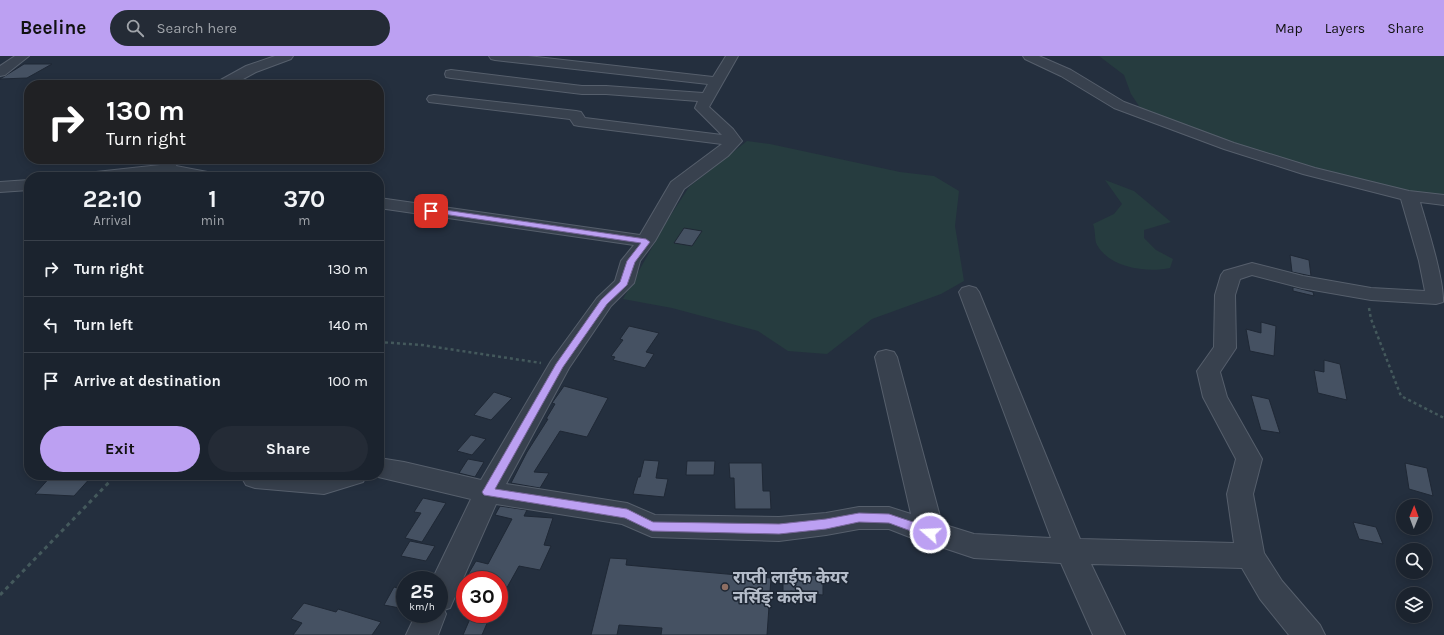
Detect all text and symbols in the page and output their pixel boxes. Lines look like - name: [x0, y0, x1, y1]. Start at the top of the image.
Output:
- search box: [110, 10, 390, 46]
- text: Beeline: [20, 17, 86, 39]
- icon: search: [124, 17, 146, 39]
- text: Search here: [156, 19, 237, 37]
- text: Map: [1275, 20, 1303, 37]
- text: Layers: [1325, 20, 1365, 37]
- text: Share: [1387, 20, 1424, 37]
- text: 130 m: [106, 94, 185, 127]
- icon: right: [40, 96, 92, 148]
- text: Turn right: [106, 128, 186, 150]
- text: 22:10: [83, 185, 142, 213]
- text: 1: [208, 185, 217, 213]
- text: 370: [283, 185, 325, 213]
- pin: [414, 194, 448, 228]
- icon: arrive: [420, 200, 442, 222]
- text: Arrival: [93, 213, 131, 228]
- text: min: [201, 213, 225, 228]
- text: m: [298, 213, 310, 228]
- icon: right: [40, 258, 62, 280]
- text: Turn right: [74, 260, 144, 278]
- text: 130 m: [328, 260, 368, 278]
- icon: left: [40, 314, 62, 336]
- text: Turn left: [74, 316, 133, 334]
- text: 140 m: [328, 316, 368, 334]
- icon: arrive: [40, 370, 62, 392]
- text: Arrive at destination: [74, 372, 221, 390]
- text: 100 m: [328, 372, 368, 390]
- button: Exit: [40, 426, 200, 472]
- button: Share: [208, 426, 368, 472]
- north arrow: [1396, 499, 1432, 535]
- map controls: [1396, 499, 1432, 623]
- position arrow: [909, 512, 951, 554]
- button: search: [1396, 543, 1432, 579]
- place label: राप्ती लाईफ केयर नर्सिङ् कलेज: [733, 567, 849, 608]
- speed limit sign: 30: [456, 571, 508, 623]
- text: 25: [410, 580, 434, 603]
- marker: राप्ती लाईफ केयर नर्सिङ् कलेज: [720, 582, 730, 592]
- button: layers: [1396, 587, 1432, 623]
- text: km/h: [409, 601, 435, 613]

